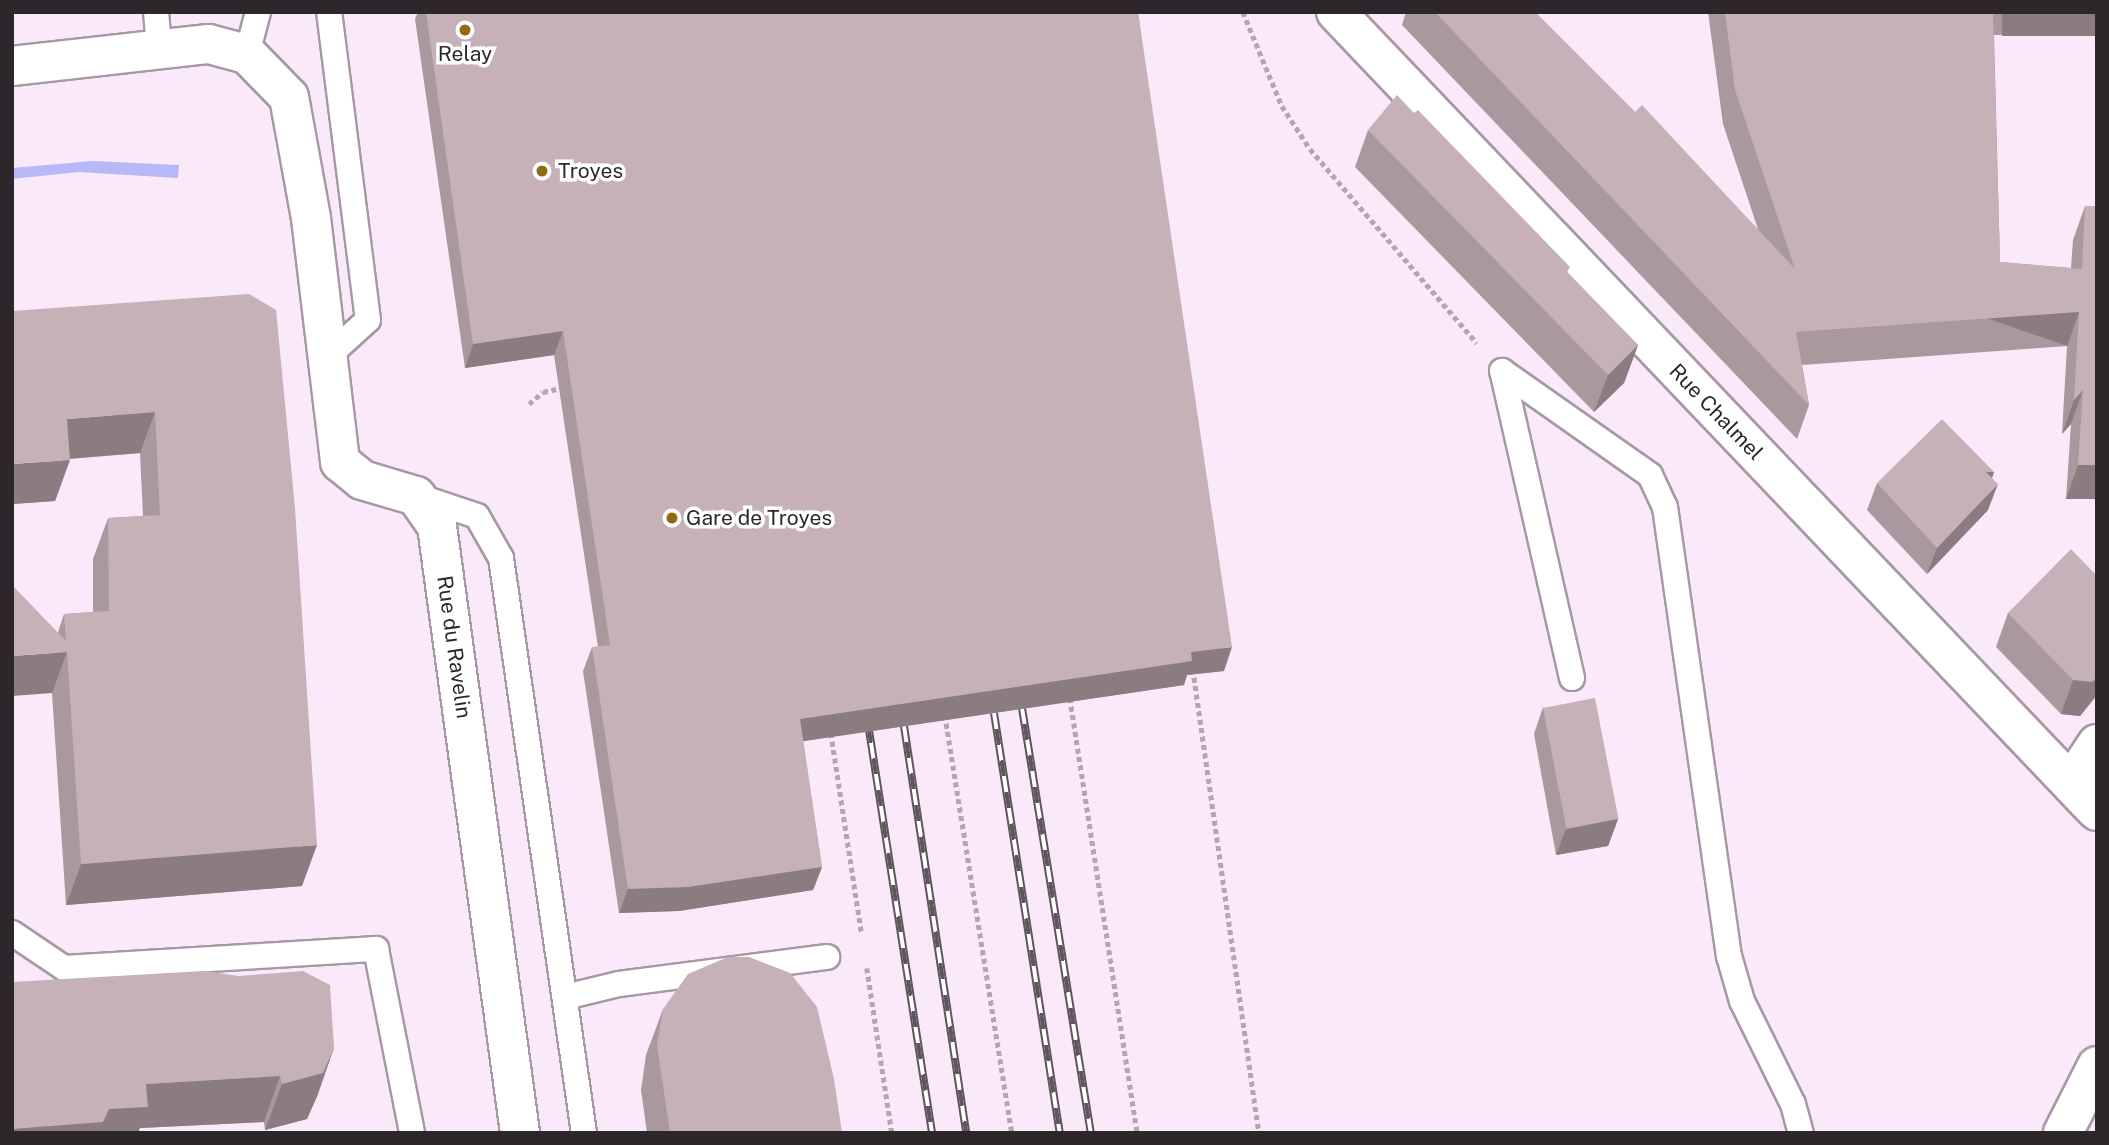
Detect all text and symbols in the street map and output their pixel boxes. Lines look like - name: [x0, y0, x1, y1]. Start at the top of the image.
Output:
- marker: Relay: [457, 22, 473, 38]
- place label: Relay: [438, 41, 492, 67]
- place label: Troyes: [558, 158, 623, 184]
- marker: Troyes: [532, 161, 552, 181]
- street label: Rue Chalmel: [1664, 359, 1768, 465]
- place label: Gare de Troyes: [686, 505, 833, 531]
- marker: Gare de Troyes: [664, 510, 680, 526]
- street label: Rue du Ravelin: [431, 574, 477, 720]

